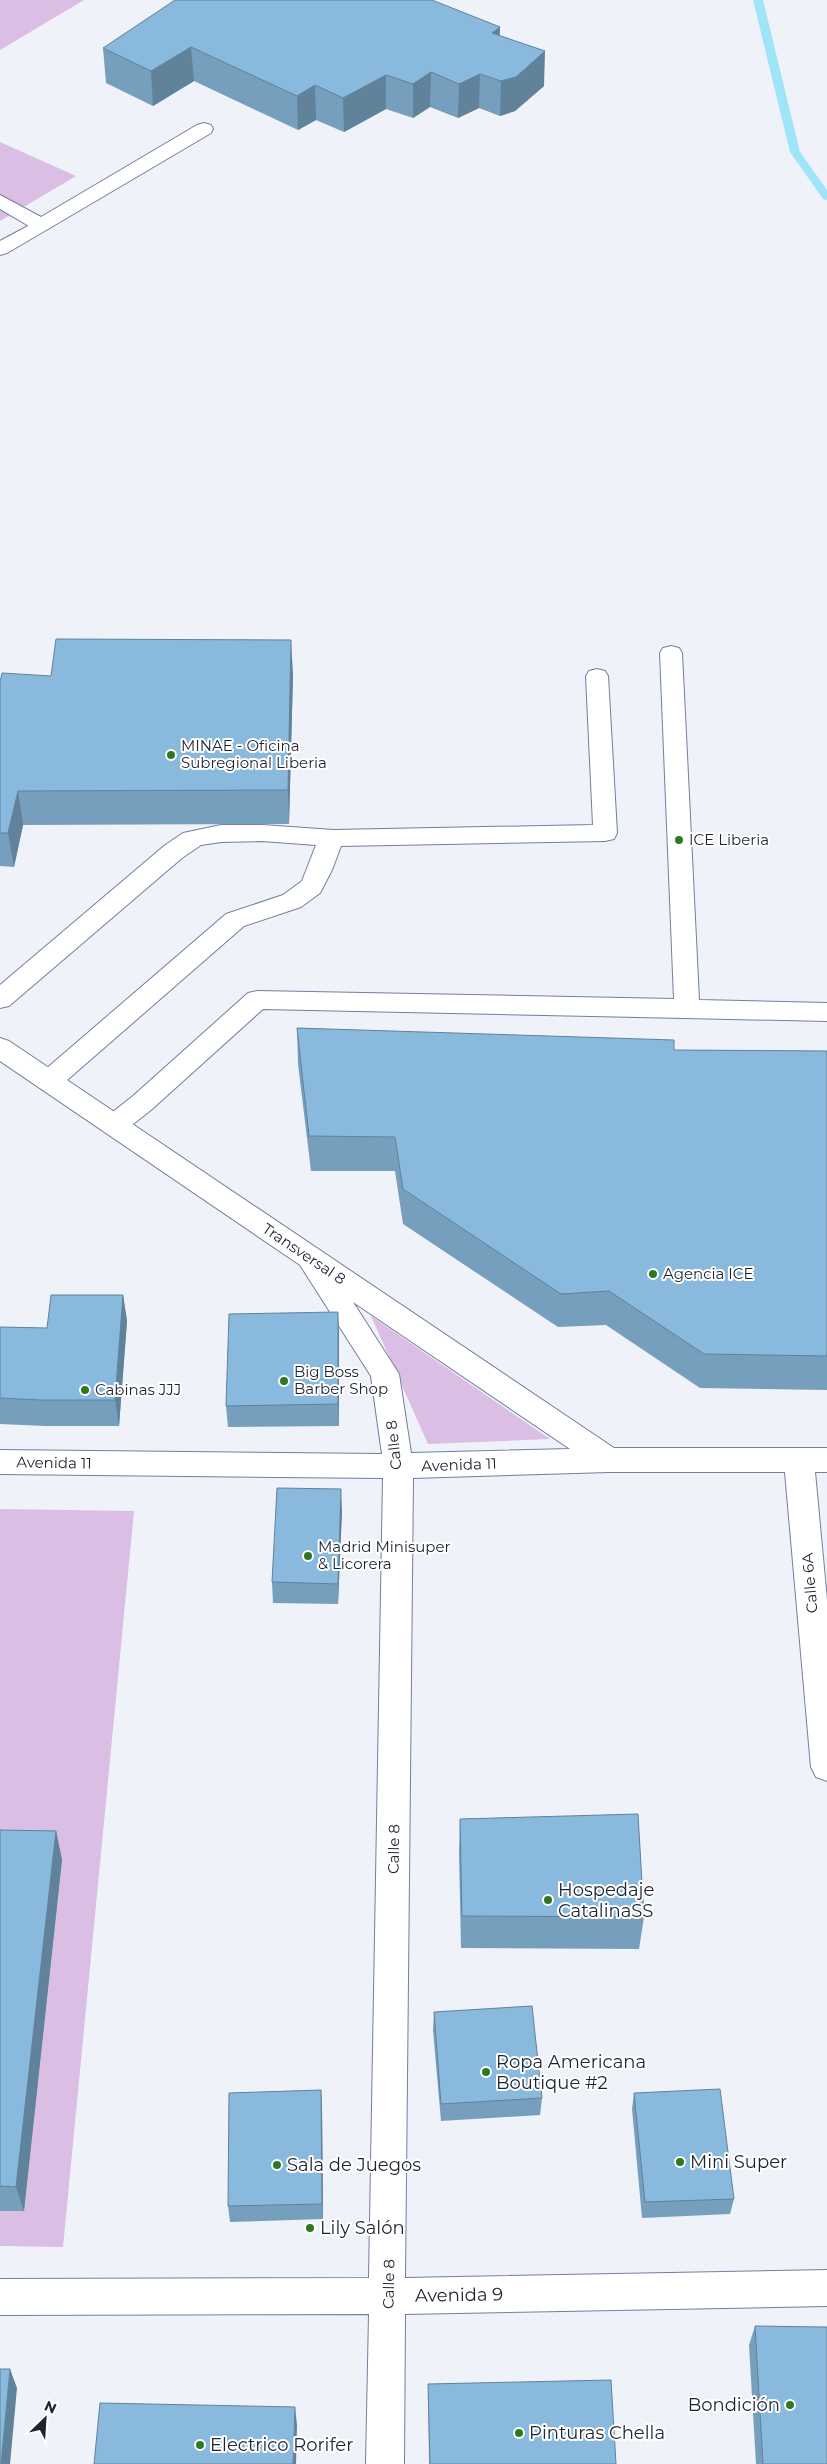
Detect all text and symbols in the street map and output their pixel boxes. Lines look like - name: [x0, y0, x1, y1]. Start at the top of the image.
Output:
- place label: MINAE - Oficina Subregional Liberia: [181, 736, 327, 772]
- marker: MINAE - Oficina Subregional Liberia: [165, 749, 177, 761]
- place label: ICE Liberia: [689, 830, 769, 849]
- marker: ICE Liberia: [673, 834, 685, 846]
- street label: Transversal 8: [259, 1219, 350, 1288]
- place label: Agencia ICE: [663, 1264, 754, 1283]
- marker: Agencia ICE: [647, 1268, 659, 1280]
- place label: Big Boss Barber Shop: [294, 1362, 388, 1398]
- marker: Big Boss Barber Shop: [278, 1375, 290, 1387]
- place label: Cabinas JJJ: [95, 1380, 181, 1399]
- marker: Cabinas JJJ: [79, 1384, 91, 1396]
- street label: Calle 8: [381, 1419, 406, 1471]
- street label: Avenida 11: [16, 1452, 92, 1473]
- street label: Avenida 11: [421, 1454, 497, 1475]
- place label: Madrid Minisuper & Licorera: [318, 1537, 451, 1573]
- marker: Madrid Minisuper & Licorera: [302, 1550, 314, 1562]
- street label: Calle 6A: [797, 1552, 822, 1614]
- street label: Calle 8: [384, 1824, 403, 1874]
- place label: Hospedaje CatalinaSS: [558, 1879, 655, 1922]
- marker: Hospedaje CatalinaSS: [542, 1894, 554, 1906]
- place label: Ropa Americana Boutique #2: [496, 2051, 646, 2094]
- marker: Ropa Americana Boutique #2: [480, 2066, 492, 2078]
- place label: Mini Super: [690, 2151, 787, 2173]
- place label: Sala de Juegos: [287, 2154, 421, 2176]
- marker: Mini Super: [674, 2156, 686, 2168]
- marker: Sala de Juegos: [271, 2159, 283, 2171]
- place label: Lily Salón: [320, 2217, 405, 2239]
- marker: Lily Salón: [304, 2222, 316, 2234]
- street label: Calle 8: [379, 2259, 398, 2309]
- street label: Avenida 9: [415, 2283, 503, 2307]
- north arrow: [20, 2394, 70, 2444]
- place label: Bondición: [688, 2394, 780, 2416]
- text: N: [42, 2397, 59, 2418]
- marker: Bondición: [784, 2399, 796, 2411]
- place label: Pinturas Chella: [529, 2422, 665, 2444]
- marker: Pinturas Chella: [513, 2427, 525, 2439]
- place label: Electrico Rorifer: [210, 2434, 353, 2456]
- marker: Electrico Rorifer: [194, 2439, 206, 2451]

